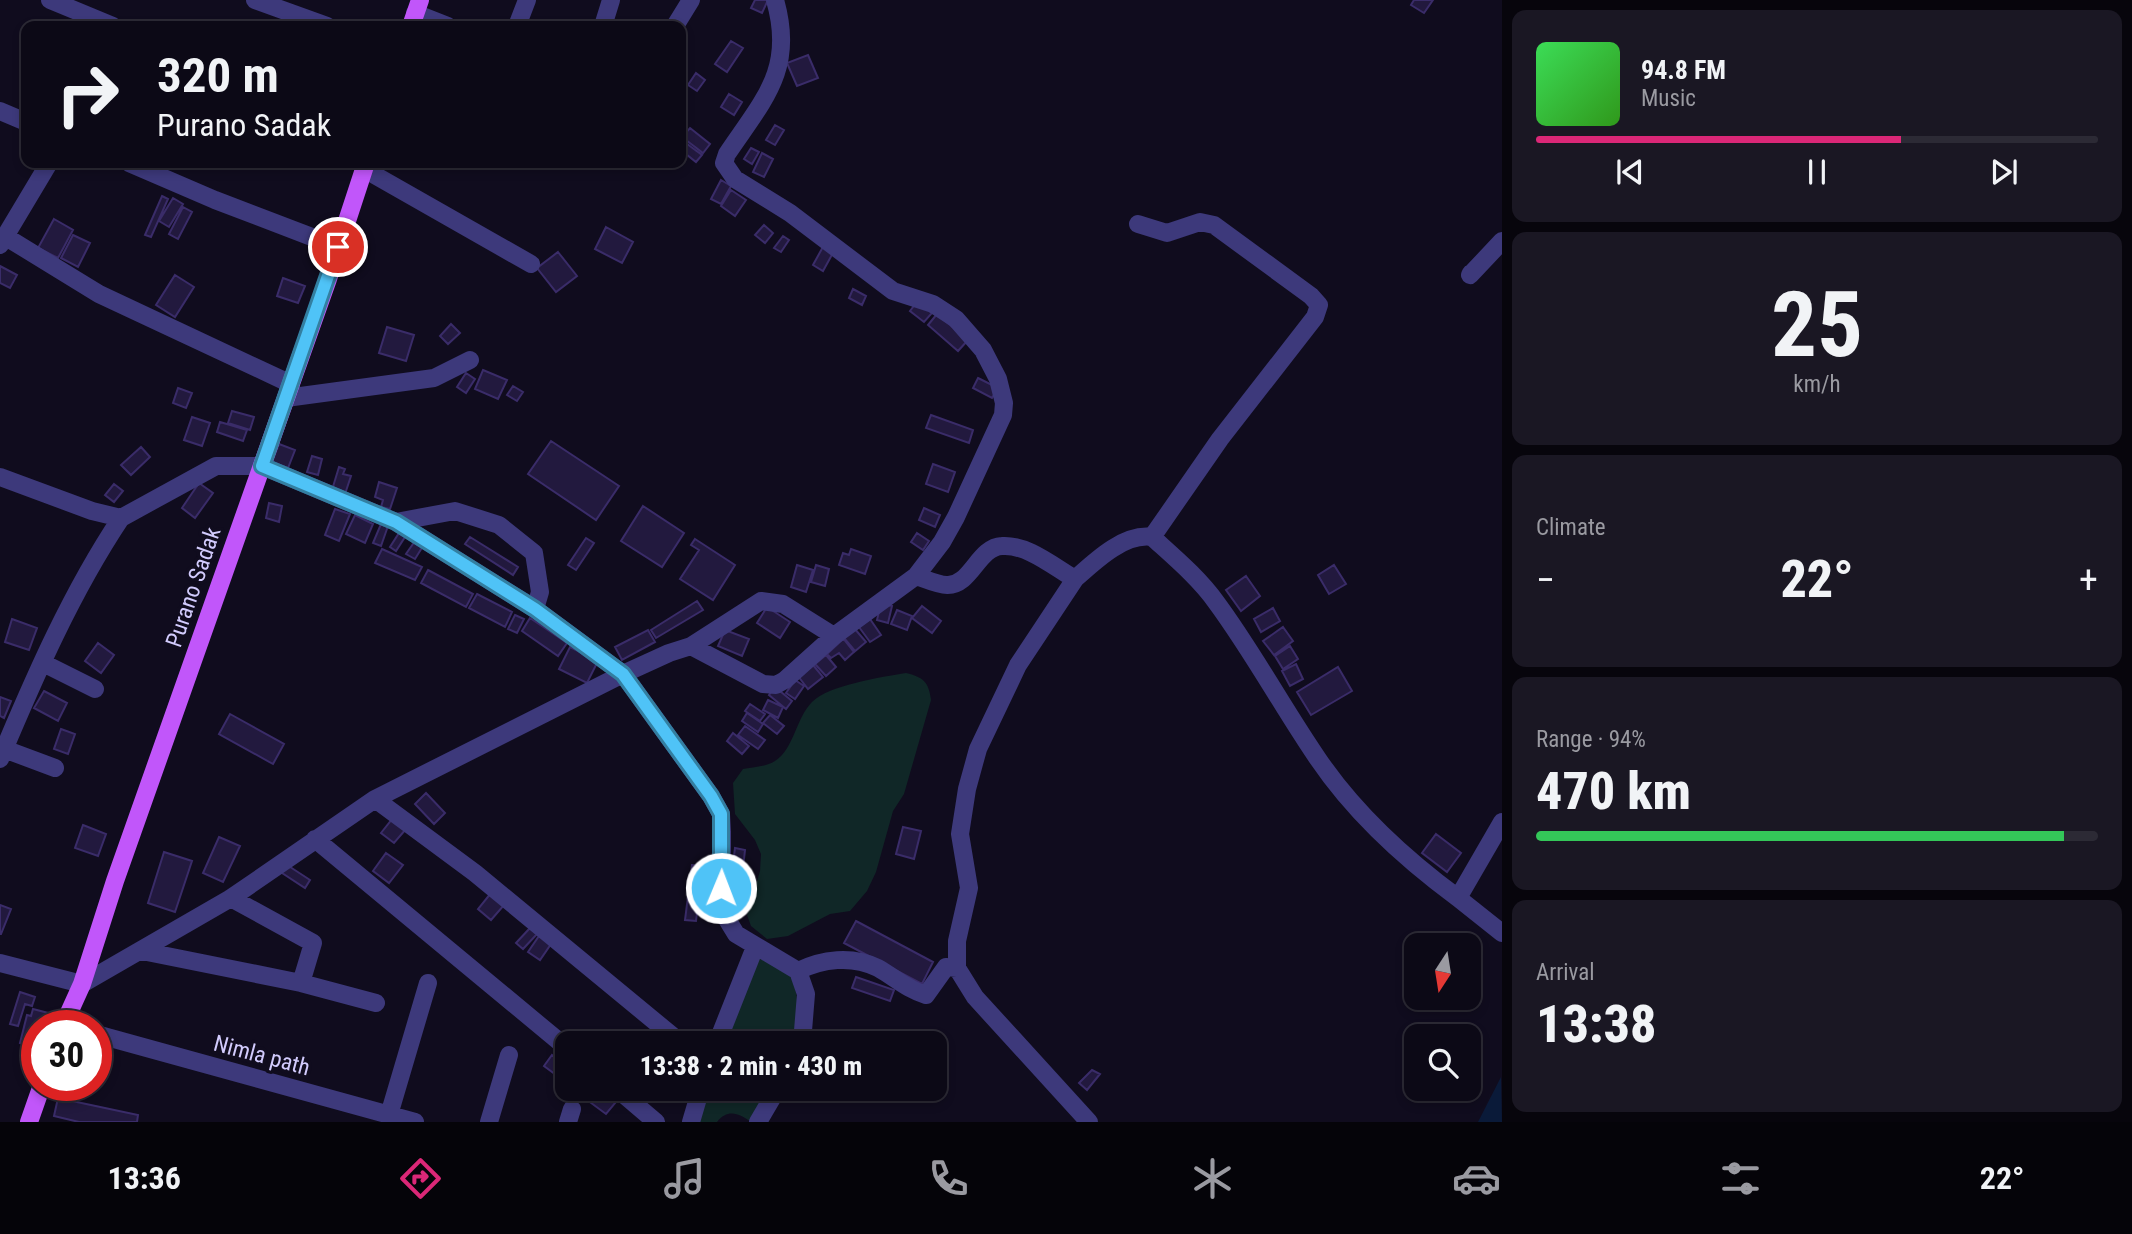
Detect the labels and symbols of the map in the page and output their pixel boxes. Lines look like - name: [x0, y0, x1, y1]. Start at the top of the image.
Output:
- pin: [308, 217, 368, 277]
- street label: Purano Sadak: [160, 523, 227, 651]
- position arrow: [684, 851, 758, 925]
- north arrow: [1404, 933, 1480, 1010]
- speed limit sign: 30: [21, 1010, 112, 1101]
- street label: Nimla path: [211, 1030, 313, 1081]

